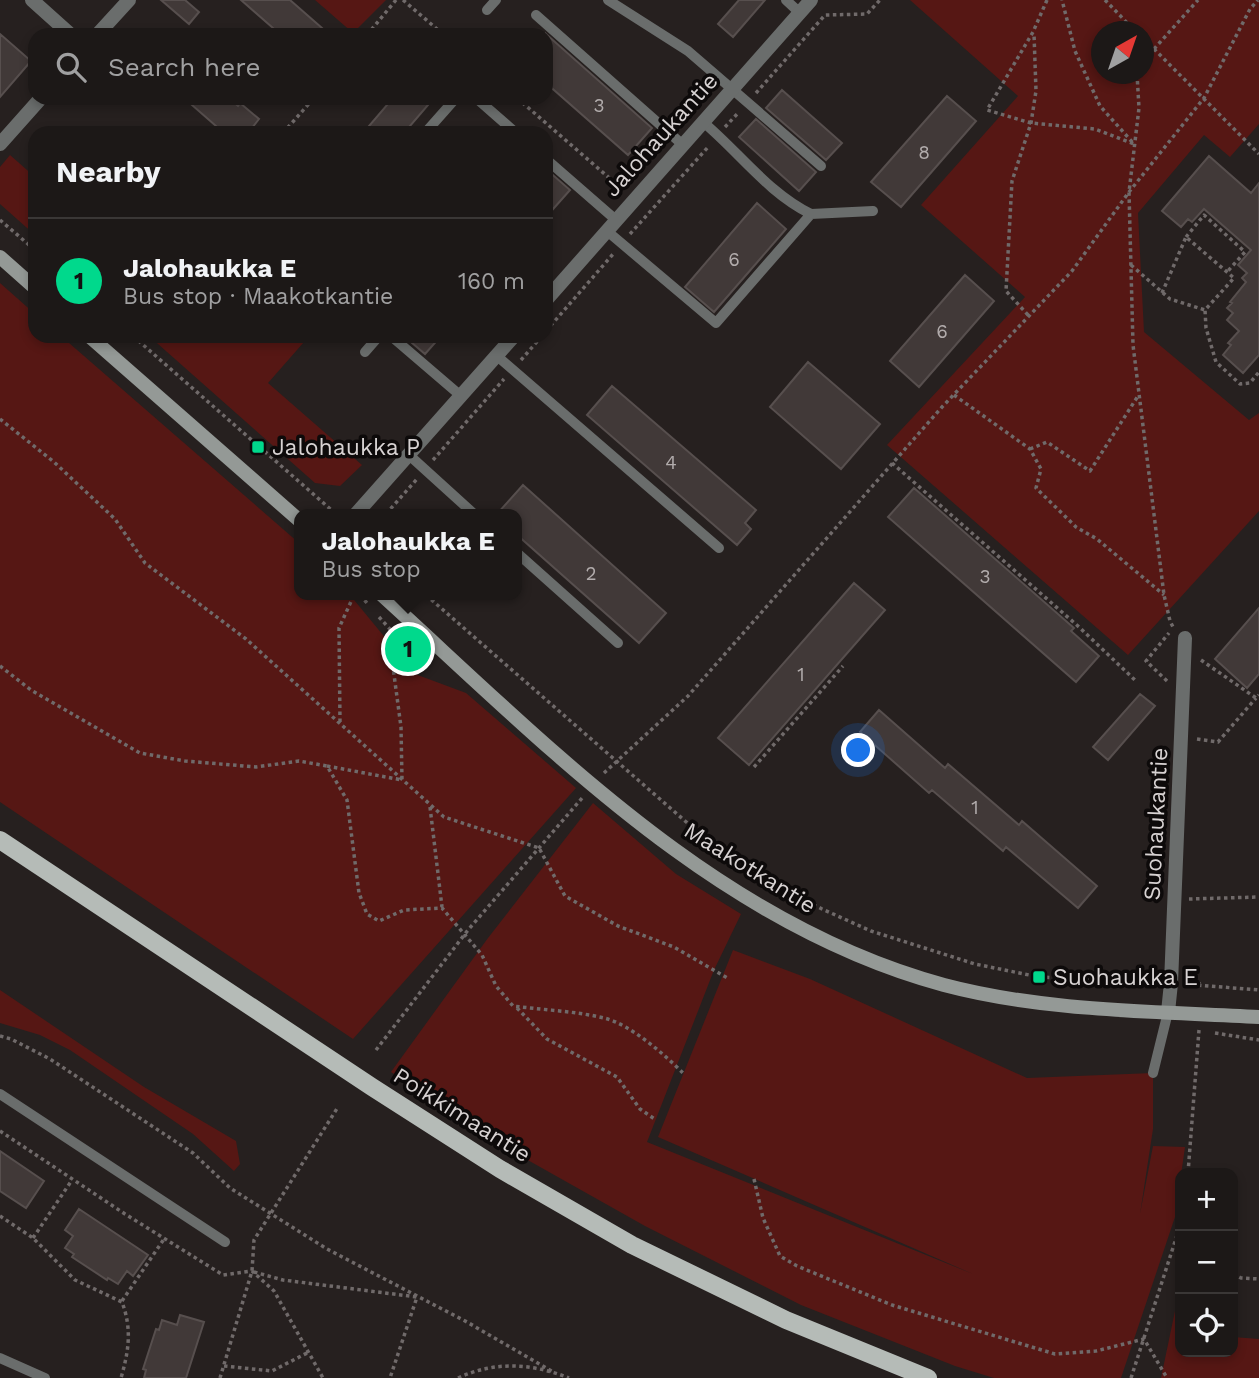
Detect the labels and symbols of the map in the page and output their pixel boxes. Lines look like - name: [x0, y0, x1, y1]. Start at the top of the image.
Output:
- north arrow: [1091, 21, 1154, 84]
- street label: Jalohaukantie: [598, 68, 724, 202]
- house number: 3: [593, 94, 605, 117]
- house number: 8: [918, 141, 930, 164]
- house number: 6: [728, 248, 740, 271]
- house number: 6: [936, 320, 948, 343]
- place label: Jalohaukka P: [272, 434, 420, 461]
- marker: Jalohaukka P: [250, 439, 266, 455]
- house number: 4: [665, 451, 677, 474]
- house number: 2: [585, 562, 597, 585]
- house number: 3: [979, 565, 991, 588]
- pin: 1: [385, 623, 431, 675]
- house number: 1: [797, 663, 805, 686]
- your location: [841, 733, 875, 767]
- street label: Suohaukantie: [1139, 747, 1173, 901]
- house number: 1: [971, 796, 979, 819]
- street label: Maakotkantie: [679, 817, 821, 919]
- place label: Suohaukka E: [1053, 964, 1198, 991]
- marker: Suohaukka E: [1031, 969, 1047, 985]
- street label: Poikkimaantie: [388, 1062, 536, 1168]

